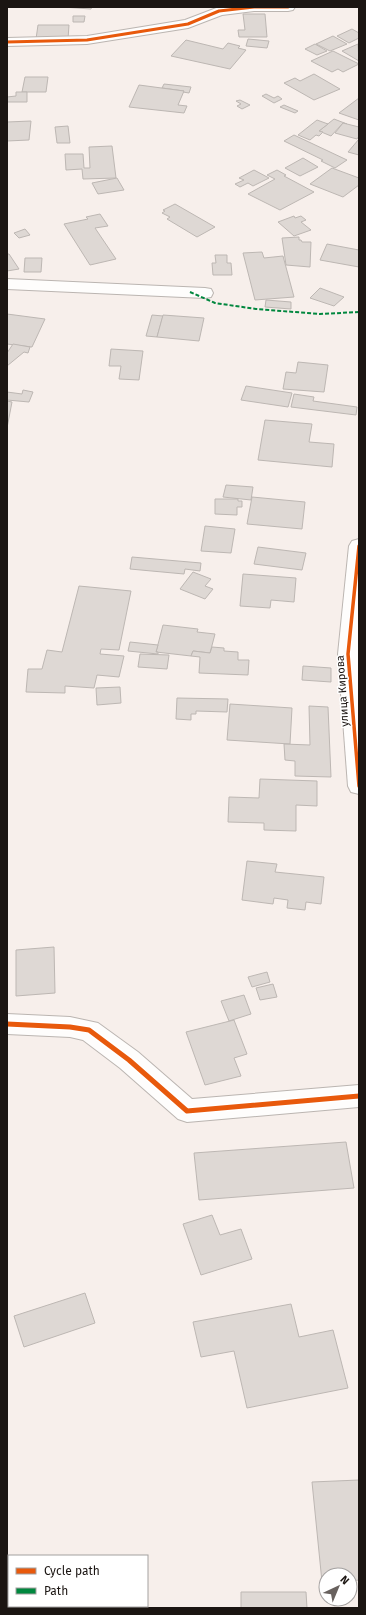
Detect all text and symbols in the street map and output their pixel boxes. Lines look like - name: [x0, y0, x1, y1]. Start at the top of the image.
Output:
- street label: улица Кирова: [334, 655, 351, 727]
- legend: [8, 1555, 148, 1607]
- text: Cycle path: [44, 1564, 100, 1578]
- north arrow: [318, 1567, 358, 1607]
- text: N: [337, 1573, 352, 1587]
- text: Path: [44, 1584, 68, 1598]

